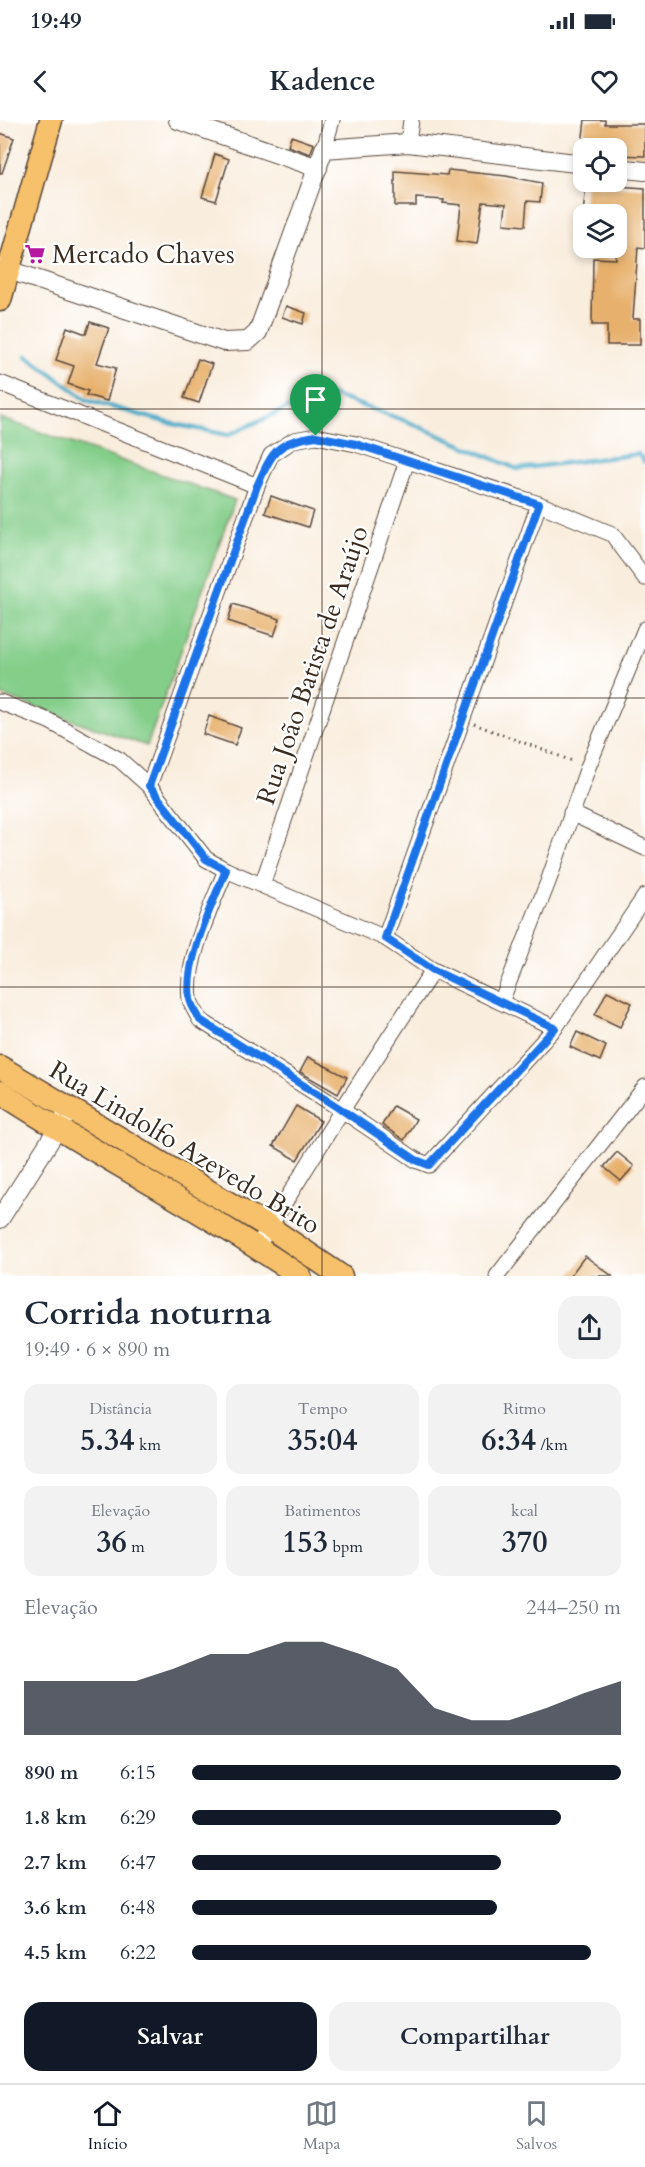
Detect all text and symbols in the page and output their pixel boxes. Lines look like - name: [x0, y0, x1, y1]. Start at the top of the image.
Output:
- text: 19:49: [30, 6, 81, 36]
- text: Kadence: [269, 63, 376, 100]
- icon: back: [24, 65, 57, 98]
- icon: heart: [588, 65, 621, 98]
- map controls: [573, 138, 627, 258]
- button: locate: [573, 138, 627, 192]
- button: layers: [573, 204, 627, 258]
- place label: Mercado Chaves: [52, 237, 235, 272]
- supermarket icon: Mercado Chaves: [23, 242, 47, 266]
- pin: [290, 374, 341, 436]
- icon: arrive: [299, 383, 332, 416]
- street label: Rua João Batista de Araújo: [248, 521, 377, 809]
- street label: Rua Lindolfo Azevedo Brito: [43, 1053, 327, 1242]
- text: Corrida noturna: [24, 1291, 272, 1336]
- button: share: [558, 1296, 621, 1359]
- text: 19:49 · 6 × 890 m: [24, 1336, 170, 1363]
- text: Distância: [89, 1398, 152, 1420]
- text: Tempo: [298, 1398, 347, 1420]
- text: Ritmo: [503, 1398, 546, 1420]
- text: 5.34: [80, 1420, 135, 1461]
- text: 35:04: [287, 1420, 358, 1461]
- text: 6:34: [481, 1420, 536, 1461]
- text: km: [135, 1434, 161, 1456]
- text: /km: [536, 1434, 568, 1456]
- text: Elevação: [91, 1500, 150, 1522]
- text: Batimentos: [284, 1500, 361, 1522]
- text: kcal: [511, 1500, 538, 1522]
- text: 36: [96, 1522, 127, 1563]
- text: 153: [282, 1522, 328, 1563]
- text: 370: [501, 1522, 548, 1563]
- text: m: [127, 1536, 145, 1558]
- text: bpm: [328, 1536, 363, 1558]
- text: Elevação: [24, 1594, 98, 1621]
- text: 244–250 m: [526, 1594, 621, 1621]
- text: 890 m: [24, 1759, 79, 1786]
- text: 6:15: [120, 1759, 156, 1786]
- text: 1.8 km: [24, 1804, 87, 1831]
- text: 6:29: [120, 1804, 156, 1831]
- text: 2.7 km: [24, 1849, 87, 1876]
- text: 6:47: [120, 1849, 156, 1876]
- text: 3.6 km: [24, 1894, 87, 1921]
- text: 6:48: [120, 1894, 156, 1921]
- text: 4.5 km: [24, 1939, 87, 1966]
- text: 6:22: [120, 1939, 156, 1966]
- button: Salvar: [24, 2002, 317, 2071]
- button: Compartilhar: [329, 2002, 621, 2071]
- tab: Início: [88, 2097, 127, 2155]
- tab: Mapa: [303, 2097, 340, 2155]
- tab: Salvos: [516, 2097, 557, 2155]

